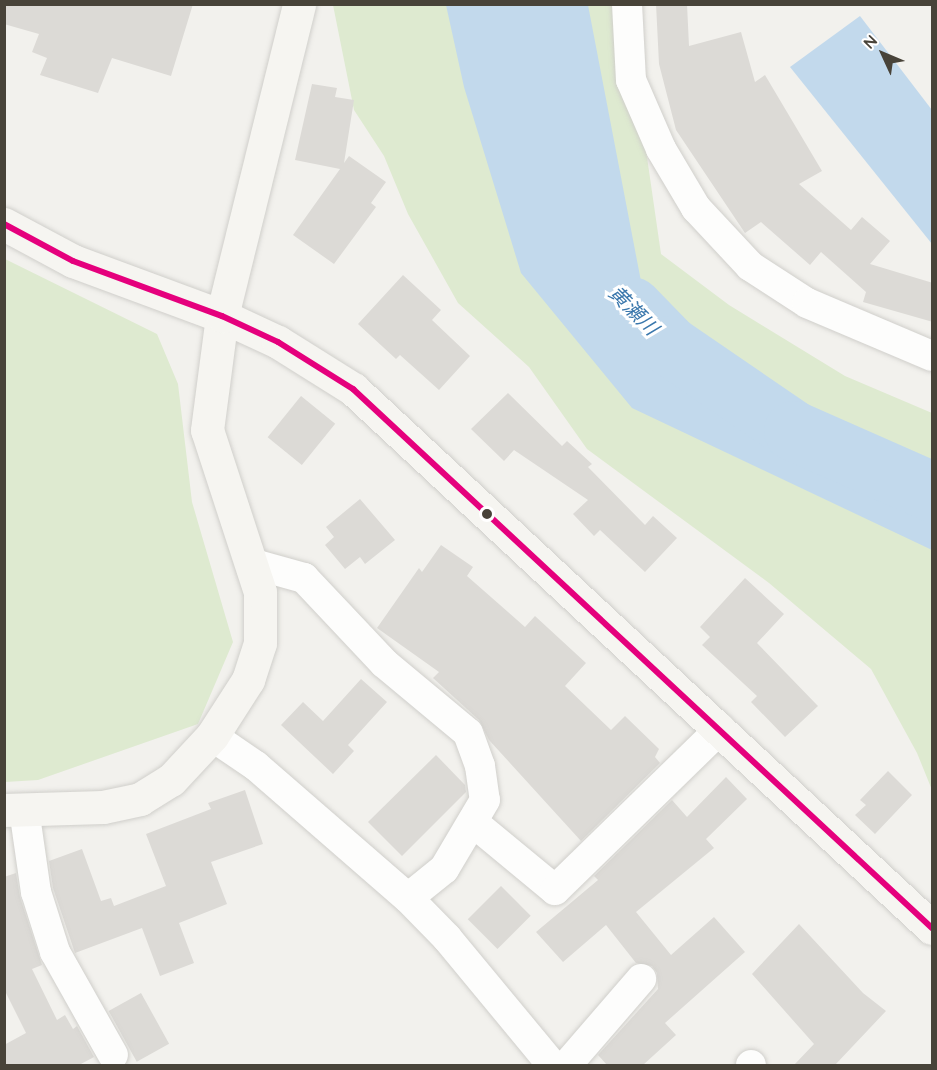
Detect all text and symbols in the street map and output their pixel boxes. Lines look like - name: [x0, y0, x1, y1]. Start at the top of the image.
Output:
- north arrow: [853, 24, 913, 84]
- text: N: [859, 30, 881, 53]
- water label: 黄瀬川: [604, 280, 664, 340]
- unlabelled marker: [481, 508, 493, 520]

